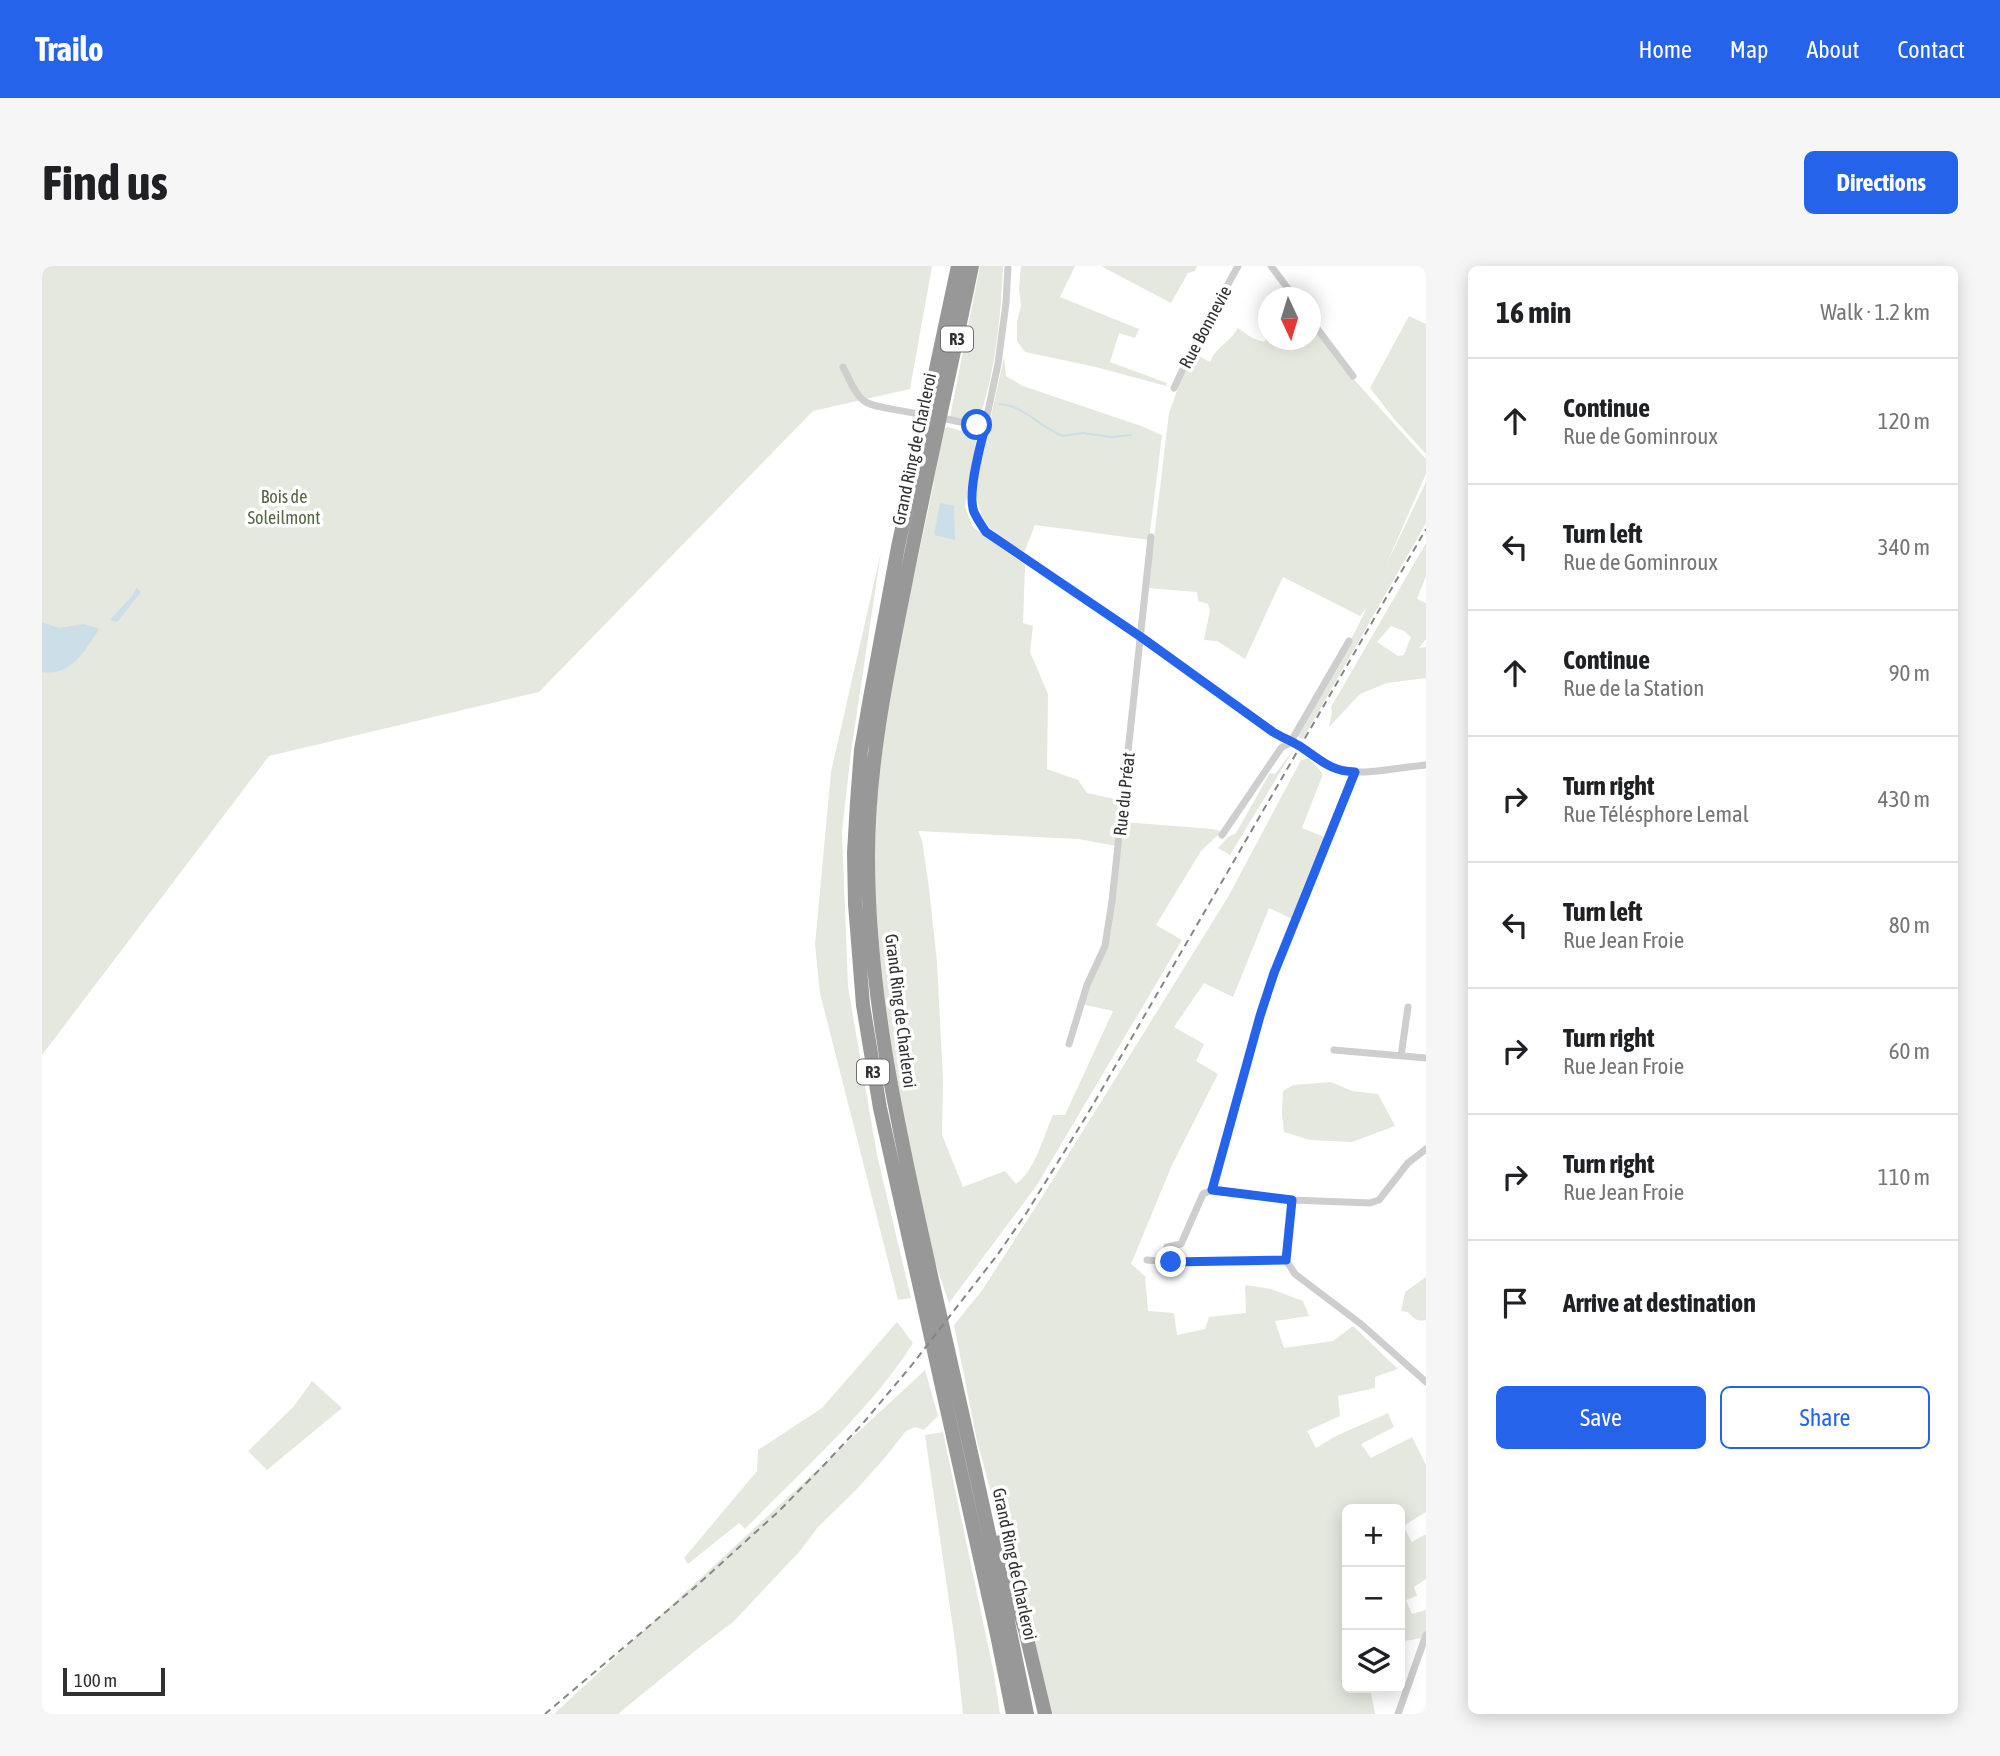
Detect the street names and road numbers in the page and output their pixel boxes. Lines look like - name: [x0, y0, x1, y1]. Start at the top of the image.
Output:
- street label: Rue Bonnevie: [1174, 282, 1236, 372]
- road number: R3: [941, 326, 973, 352]
- street label: Grand Ring de Charleroi: [888, 371, 940, 527]
- street label: Rue du Préat: [1109, 751, 1139, 837]
- street label: Grand Ring de Charleroi: [881, 933, 921, 1089]
- road number: R3: [857, 1059, 889, 1084]
- street label: Grand Ring de Charleroi: [989, 1486, 1041, 1642]

